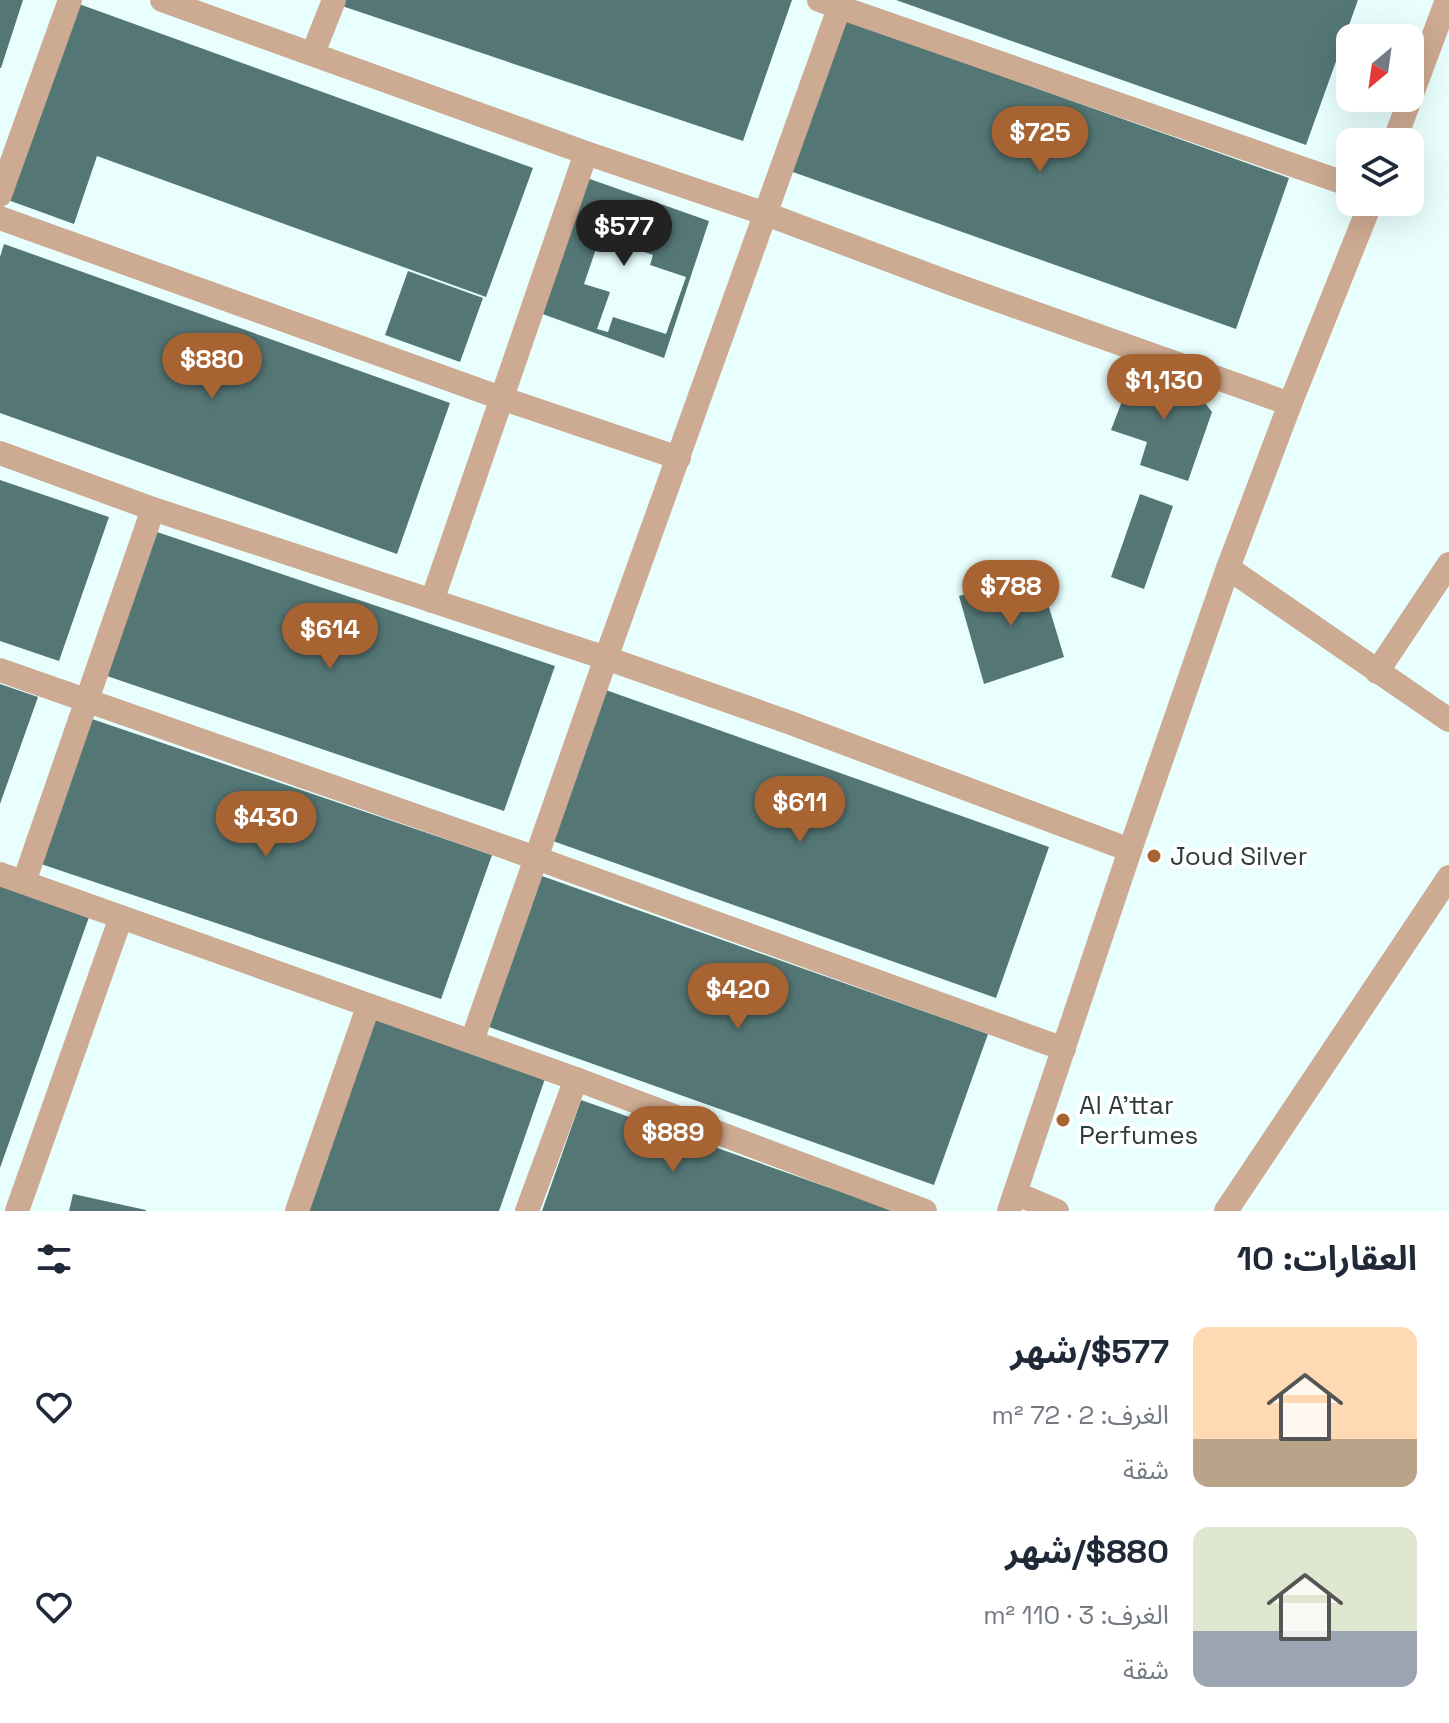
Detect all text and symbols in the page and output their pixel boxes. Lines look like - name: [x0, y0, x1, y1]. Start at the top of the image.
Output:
- north arrow: [1336, 24, 1424, 112]
- map controls: [1336, 24, 1424, 216]
- pin: $725: [993, 106, 1087, 174]
- text: $725: [1009, 115, 1071, 149]
- button: layers: [1336, 128, 1424, 216]
- pin: $577: [577, 200, 671, 268]
- text: $577: [594, 209, 654, 243]
- pin: $880: [165, 333, 259, 401]
- text: $880: [180, 342, 244, 376]
- pin: $1,130: [1099, 354, 1229, 422]
- text: $1,130: [1125, 363, 1203, 397]
- pin: $788: [964, 560, 1058, 628]
- text: $788: [980, 569, 1042, 603]
- pin: $614: [283, 603, 377, 671]
- text: $614: [300, 612, 360, 646]
- pin: $611: [753, 776, 847, 844]
- text: $611: [772, 785, 828, 819]
- pin: $430: [219, 791, 313, 859]
- text: $430: [234, 800, 298, 834]
- place label: Joud Silver: [1170, 839, 1308, 873]
- marker: Joud Silver: [1145, 847, 1163, 865]
- pin: $420: [691, 963, 785, 1031]
- text: $420: [706, 972, 770, 1006]
- place label: Al A'ttar Perfumes: [1079, 1088, 1198, 1152]
- pin: $889: [626, 1106, 720, 1174]
- marker: Al A'ttar Perfumes: [1054, 1111, 1072, 1129]
- text: $889: [641, 1115, 705, 1149]
- icon: filters: [32, 1237, 76, 1281]
- text: العقارات: 10: [1237, 1237, 1417, 1280]
- text: $577/شهر: [1011, 1330, 1169, 1373]
- icon: home: [1257, 1359, 1353, 1455]
- icon: heart: [32, 1385, 76, 1429]
- text: الغرف: 2 · 72 m²: [992, 1398, 1169, 1432]
- text: شقة: [1123, 1453, 1169, 1487]
- text: $880/شهر: [1005, 1530, 1169, 1573]
- icon: home: [1257, 1559, 1353, 1655]
- icon: heart: [32, 1585, 76, 1629]
- text: الغرف: 3 · 110 m²: [983, 1598, 1169, 1632]
- text: شقة: [1123, 1653, 1169, 1687]

